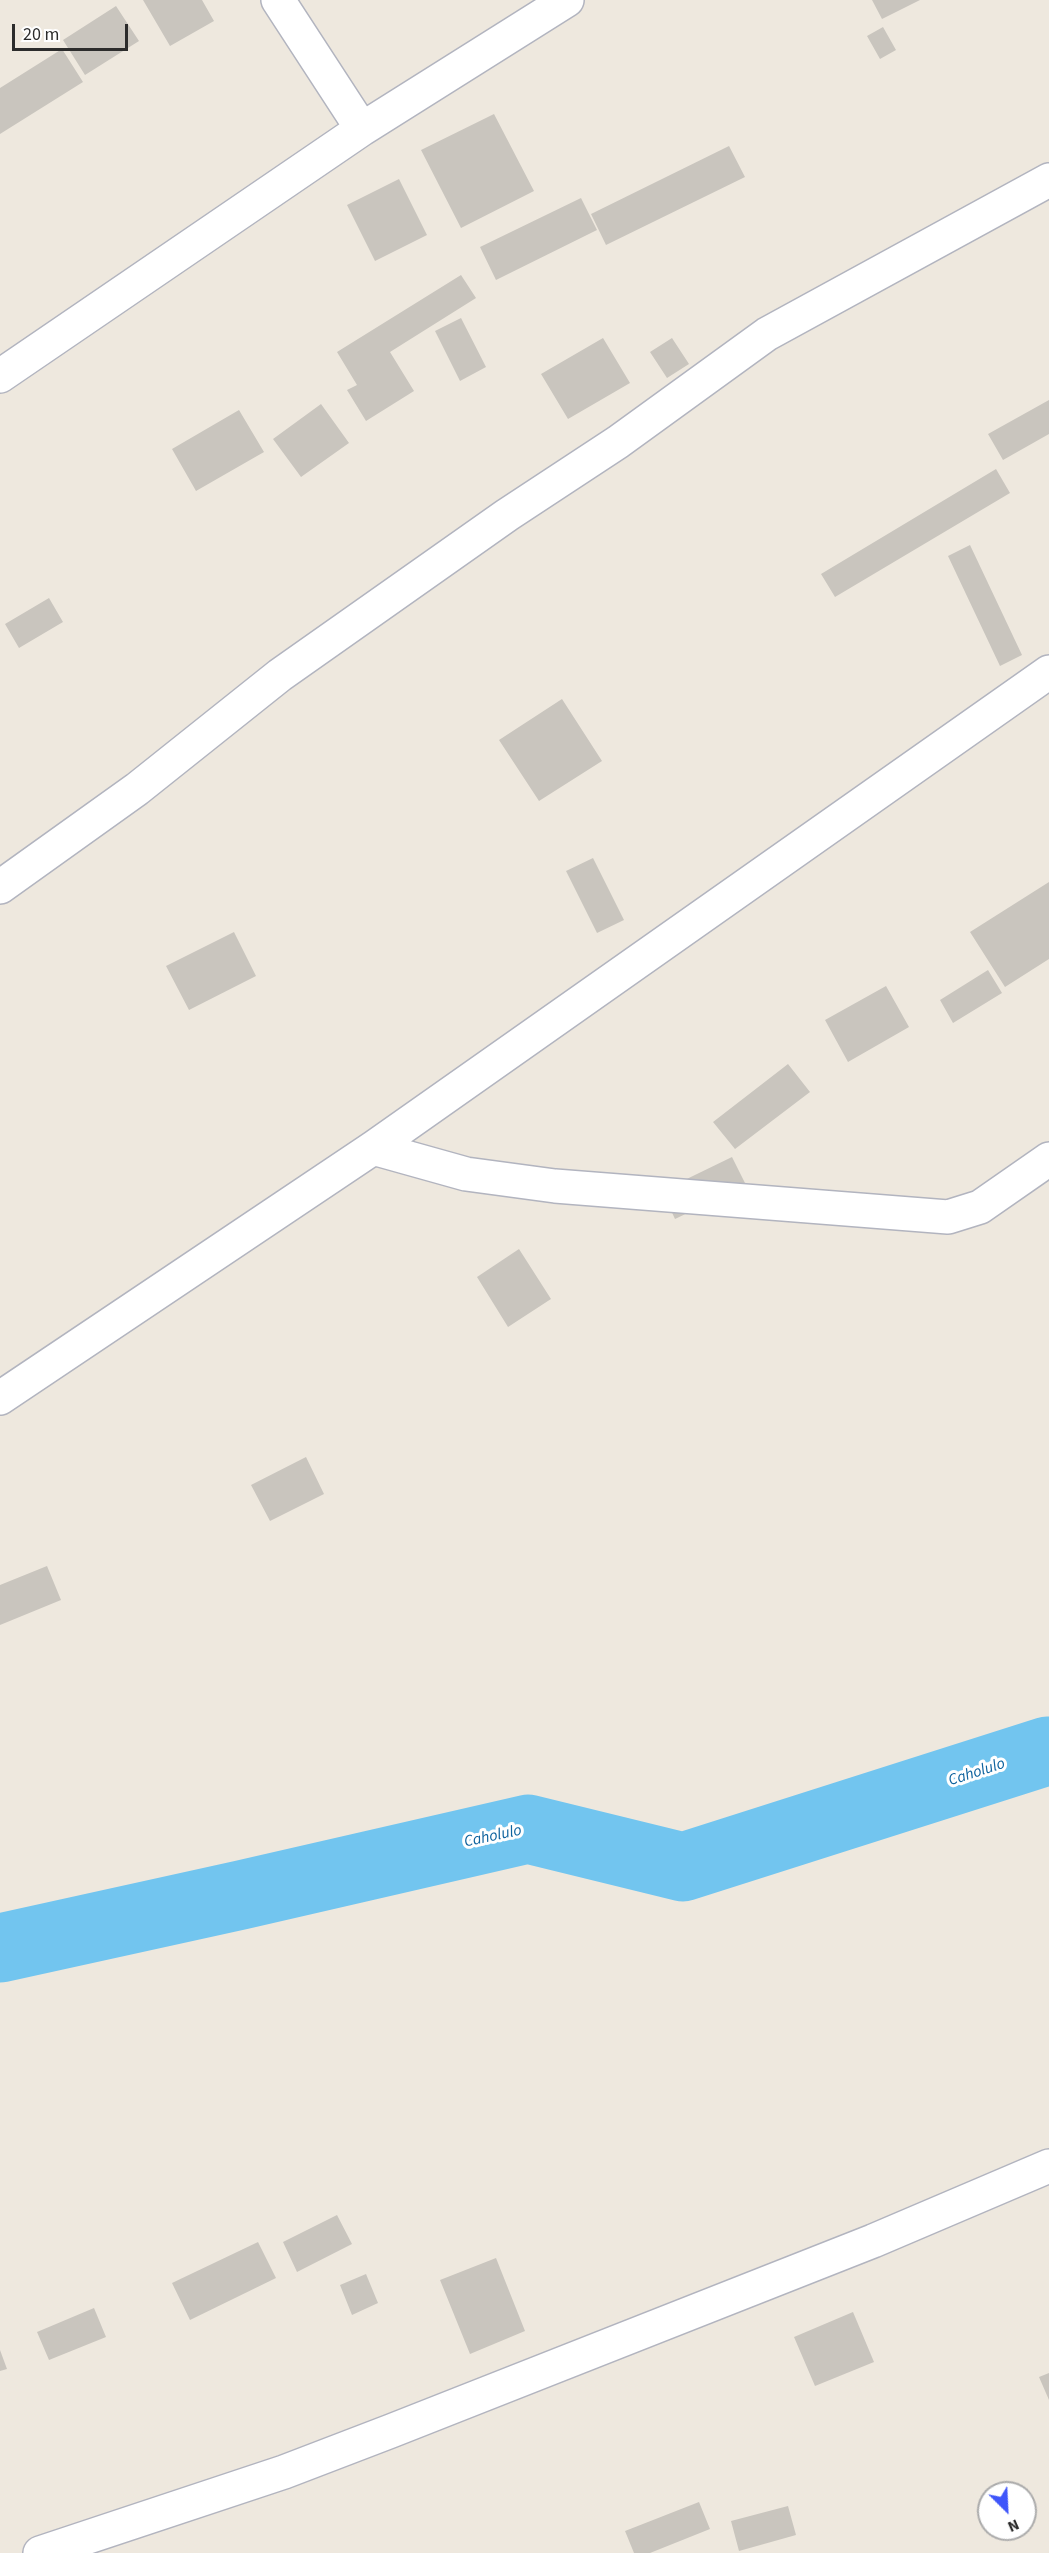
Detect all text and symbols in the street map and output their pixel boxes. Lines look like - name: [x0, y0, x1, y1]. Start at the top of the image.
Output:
- scale bar: [15, 12, 130, 50]
- text: 20 m: [23, 22, 59, 47]
- water label: Caholulo: [946, 1755, 1008, 1791]
- water label: Caholulo: [462, 1822, 524, 1852]
- north arrow: [977, 2481, 1037, 2541]
- text: N: [1004, 2513, 1023, 2538]

